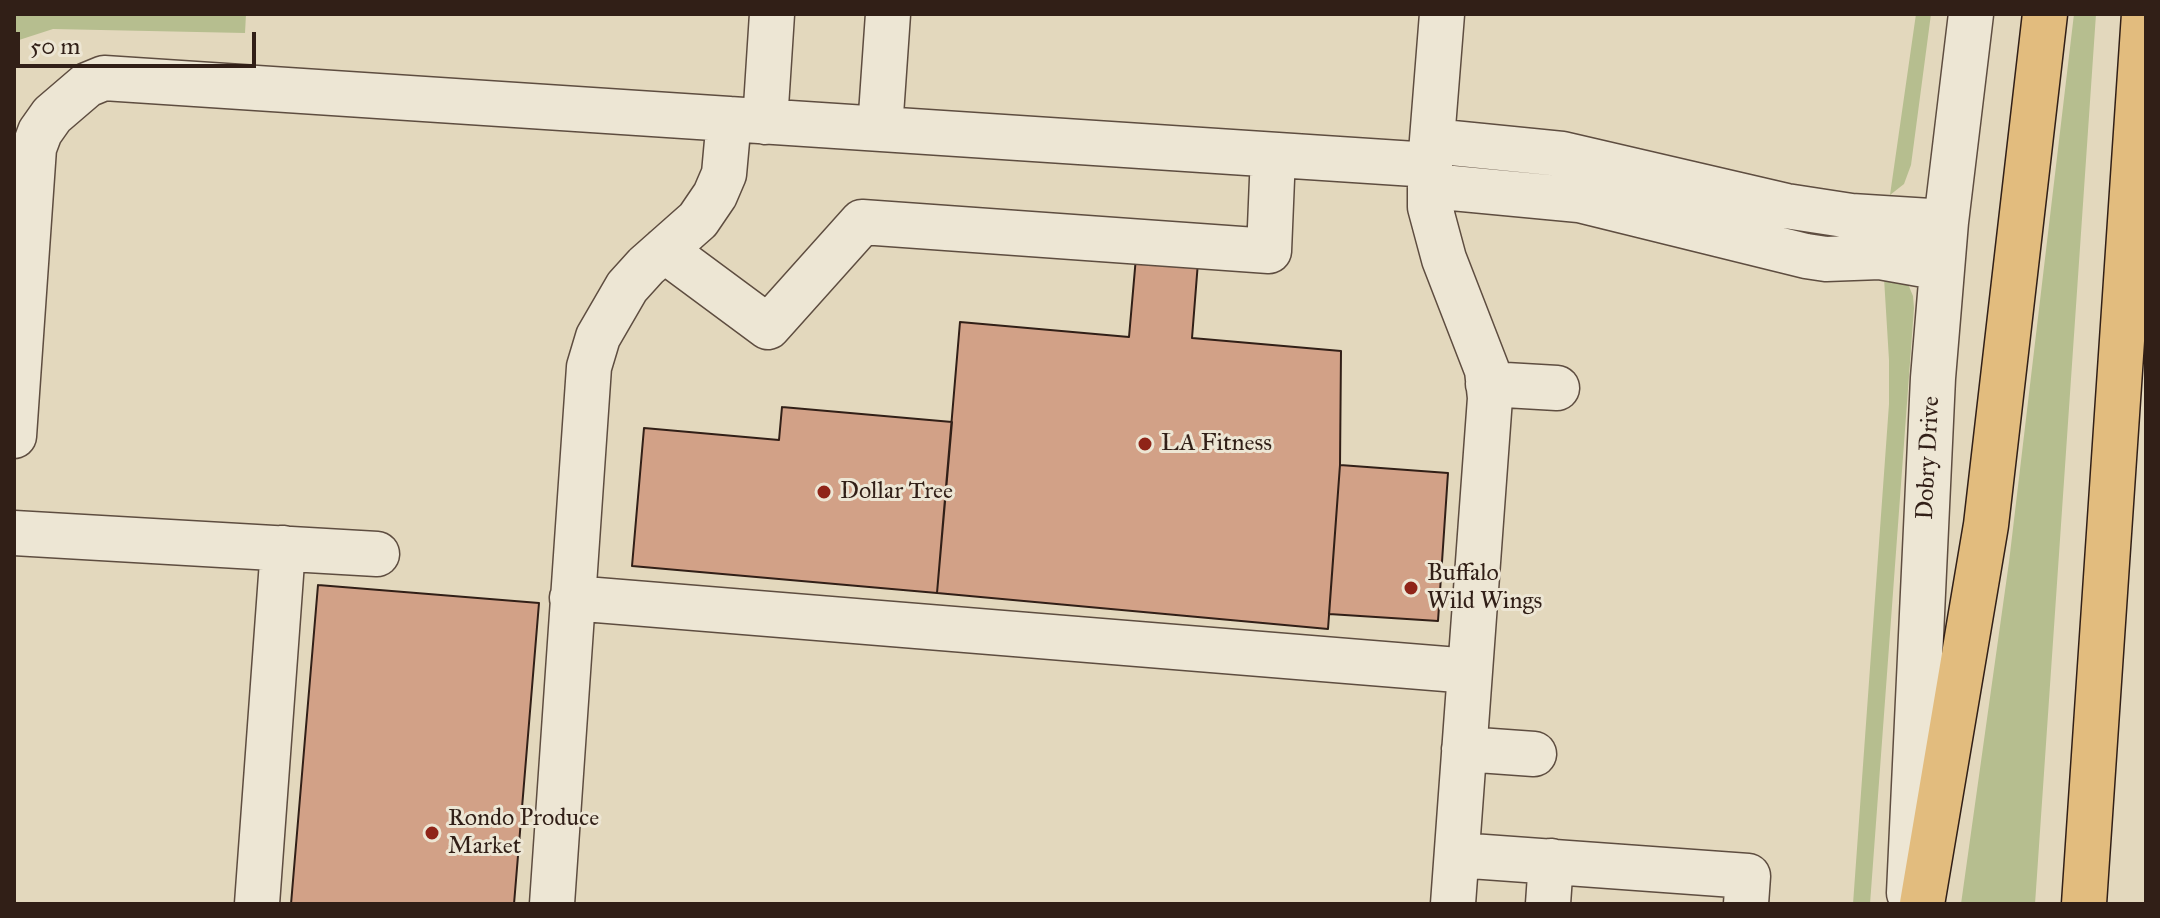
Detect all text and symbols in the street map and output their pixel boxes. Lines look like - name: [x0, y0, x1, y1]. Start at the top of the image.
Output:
- scale bar: [20, 16, 260, 66]
- text: 50 m: [30, 31, 80, 61]
- street label: Dobry Drive: [1911, 395, 1947, 521]
- place label: LA Fitness: [1161, 430, 1272, 458]
- marker: LA Fitness: [1136, 435, 1154, 453]
- place label: Dollar Tree: [840, 478, 953, 506]
- marker: Dollar Tree: [815, 483, 833, 501]
- place label: Buffalo Wild Wings: [1427, 560, 1542, 616]
- marker: Buffalo Wild Wings: [1402, 579, 1420, 597]
- place label: Rondo Produce Market: [448, 805, 599, 861]
- marker: Rondo Produce Market: [423, 824, 441, 842]

